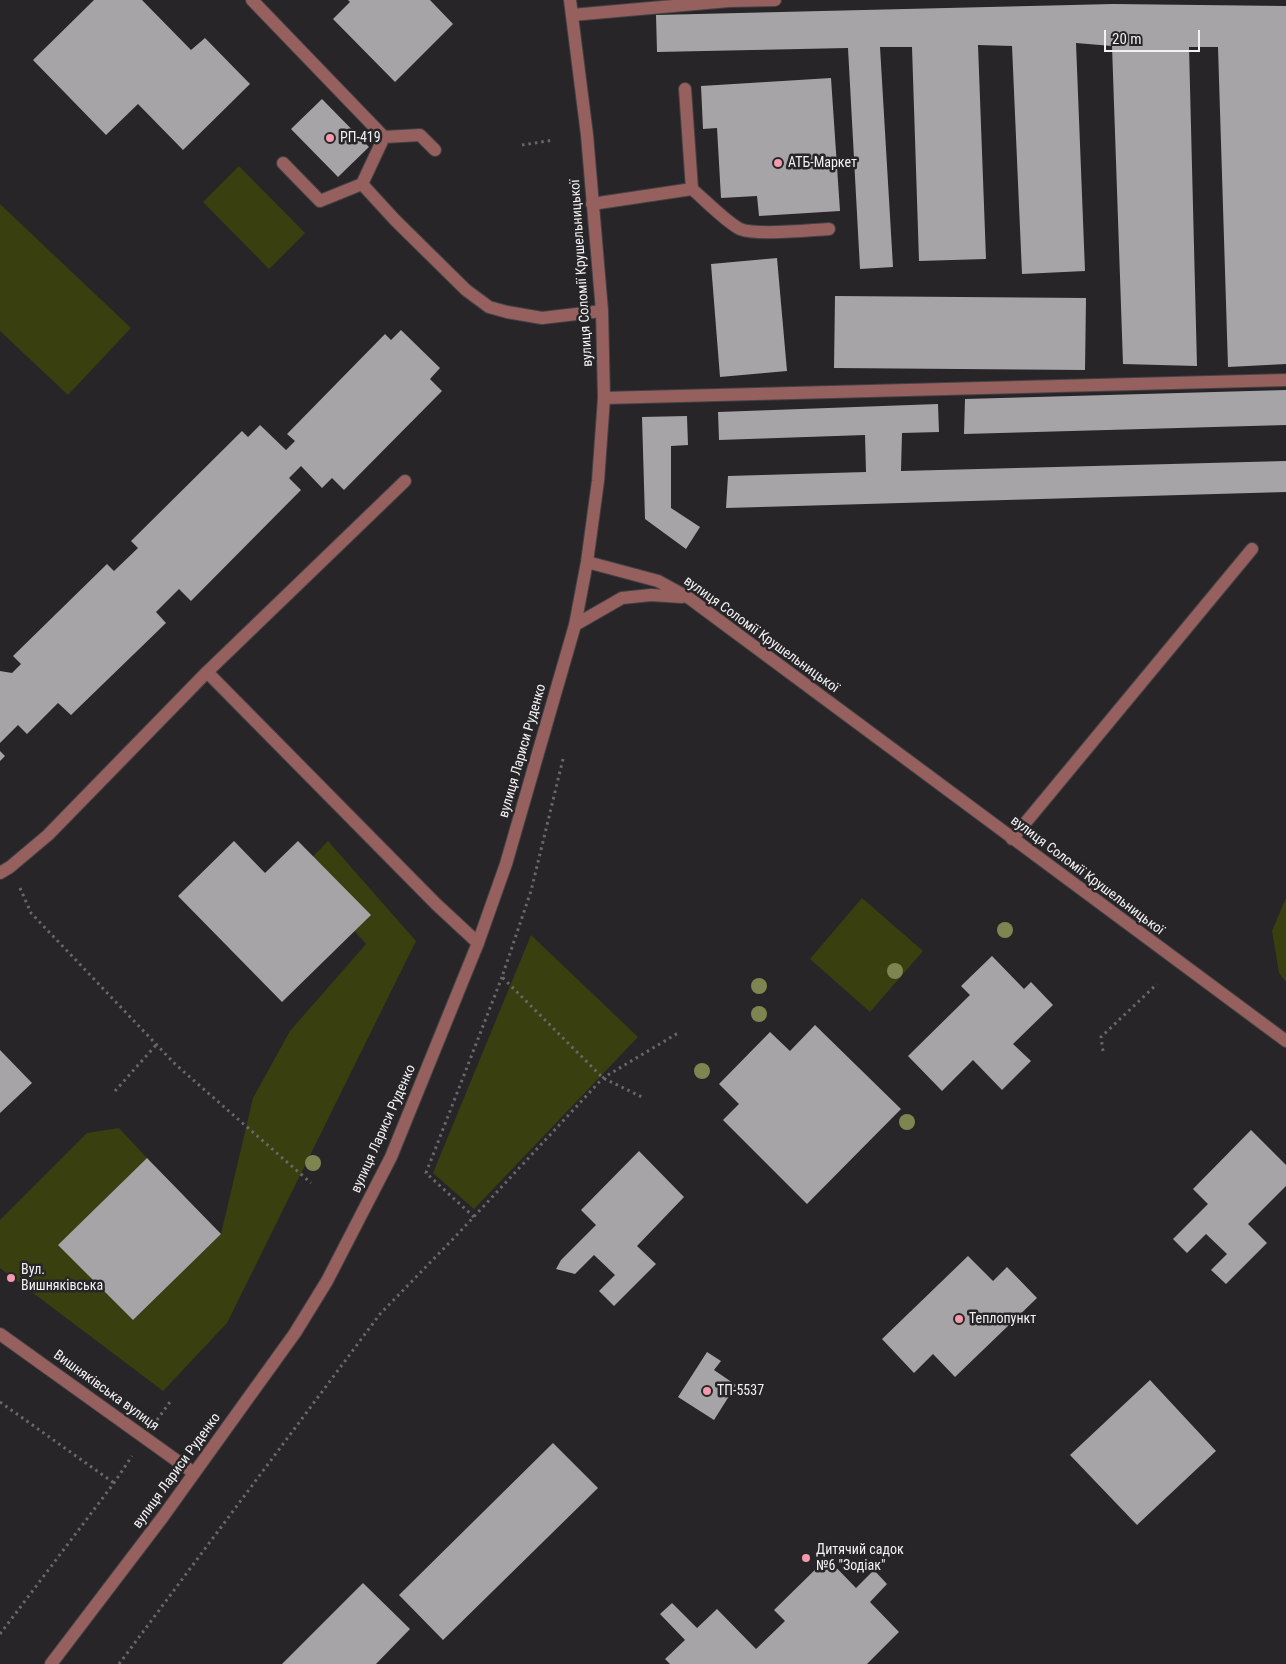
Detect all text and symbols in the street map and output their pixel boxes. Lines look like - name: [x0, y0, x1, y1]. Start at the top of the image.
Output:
- scale bar: [1106, 20, 1202, 52]
- text: 20 m: [1112, 30, 1142, 48]
- place label: РП-419: [340, 130, 381, 146]
- marker: РП-419: [324, 132, 336, 144]
- place label: АТБ-Маркет: [788, 155, 857, 171]
- marker: АТБ-Маркет: [772, 157, 784, 169]
- street label: вулиця Соломії Крушельницької: [567, 179, 597, 367]
- street label: вулиця Соломії Крушельницької: [680, 573, 842, 697]
- street label: вулиця Лариси Руденко: [496, 682, 550, 820]
- street label: вулиця Соломії Крушельницької: [1007, 813, 1167, 939]
- street label: вулиця Лариси Руденко: [348, 1062, 420, 1196]
- place label: Вул. Вишняківська: [21, 1262, 103, 1294]
- marker: Вул. Вишняківська: [5, 1272, 17, 1284]
- place label: Теплопункт: [969, 1311, 1036, 1327]
- marker: Теплопункт: [953, 1313, 965, 1325]
- street label: Вишняківська вулиця: [50, 1347, 162, 1435]
- place label: ТП-5537: [717, 1383, 764, 1399]
- marker: ТП-5537: [701, 1385, 713, 1397]
- street label: вулиця Лариси Руденко: [130, 1410, 224, 1532]
- place label: Дитячий садок №6 "Зодіак": [816, 1542, 904, 1574]
- marker: Дитячий садок №6 "Зодіак": [800, 1552, 812, 1564]

